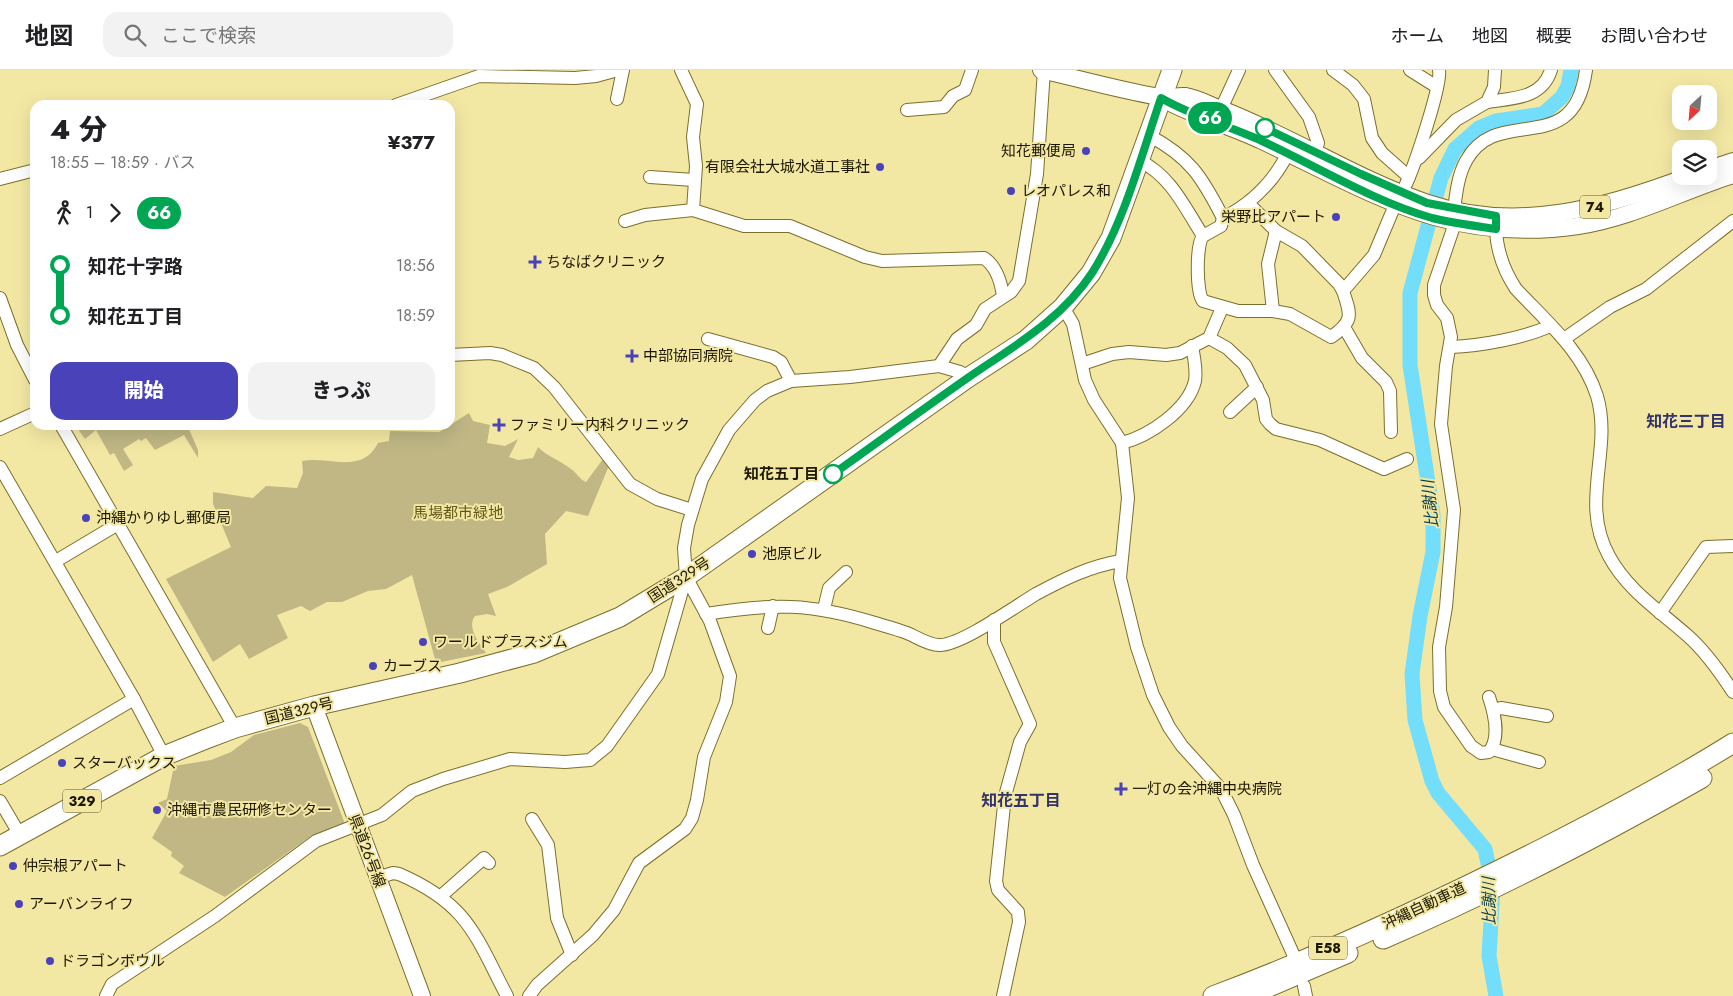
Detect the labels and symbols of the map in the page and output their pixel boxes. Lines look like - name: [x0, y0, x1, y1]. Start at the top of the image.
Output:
- north arrow: [1672, 85, 1718, 130]
- line badge: 66: [1188, 102, 1232, 134]
- unlabelled marker: [1255, 118, 1275, 138]
- place label: 知花郵便局: [1001, 140, 1076, 162]
- marker: 知花郵便局: [1080, 145, 1092, 157]
- place label: 有限会社大城水道工事社: [705, 156, 870, 178]
- marker: 有限会社大城水道工事社: [874, 161, 886, 173]
- place label: レオパレス和: [1021, 180, 1111, 202]
- marker: レオパレス和: [1005, 185, 1017, 197]
- road number: 74: [1580, 195, 1610, 218]
- place label: 栄野比アパート: [1221, 206, 1326, 228]
- marker: 栄野比アパート: [1330, 211, 1342, 223]
- place label: ちなばクリニック: [546, 251, 666, 273]
- marker: ちなばクリニック: [528, 255, 542, 269]
- place label: 中部協同病院: [643, 345, 733, 367]
- marker: 中部協同病院: [625, 349, 639, 363]
- district label: 知花三丁目: [1646, 410, 1726, 433]
- place label: ファミリー内科クリニック: [510, 414, 690, 436]
- marker: ファミリー内科クリニック: [492, 418, 506, 432]
- place label: 知花五丁目: [744, 463, 819, 485]
- marker: 知花五丁目: [823, 464, 843, 484]
- water label: 比謝川: [1416, 477, 1444, 529]
- park label: 馬場都市緑地: [413, 502, 503, 524]
- place label: 沖縄かりゆし郵便局: [96, 507, 231, 529]
- marker: 沖縄かりゆし郵便局: [80, 512, 92, 524]
- place label: 池原ビル: [762, 543, 822, 565]
- marker: 池原ビル: [746, 548, 758, 560]
- street label: 国道329号: [643, 552, 715, 608]
- place label: ワールドプラスジム: [433, 631, 568, 653]
- marker: ワールドプラスジム: [417, 636, 429, 648]
- place label: カーブス: [383, 655, 442, 677]
- marker: カーブス: [367, 660, 379, 672]
- street label: 国道329号: [262, 692, 336, 730]
- place label: スターバックス: [72, 752, 176, 774]
- marker: スターバックス: [56, 757, 68, 769]
- place label: 一灯の会沖縄中央病院: [1132, 778, 1282, 800]
- marker: 一灯の会沖縄中央病院: [1114, 782, 1128, 796]
- road number: 329: [63, 789, 101, 812]
- district label: 知花五丁目: [981, 789, 1061, 812]
- place label: 沖縄市農民研修センター: [167, 799, 332, 821]
- marker: 沖縄市農民研修センター: [151, 804, 163, 816]
- street label: 県道26号線: [343, 811, 391, 891]
- place label: 仲宗根アパート: [23, 855, 128, 877]
- marker: 仲宗根アパート: [7, 860, 19, 872]
- water label: 比謝川: [1477, 875, 1501, 925]
- street label: 沖縄自動車道: [1379, 877, 1469, 935]
- place label: アーバンライフ: [29, 893, 134, 915]
- marker: アーバンライフ: [13, 898, 25, 910]
- road number: E58: [1309, 936, 1347, 960]
- place label: ドラゴンボウル: [60, 950, 165, 972]
- marker: ドラゴンボウル: [44, 955, 56, 967]

